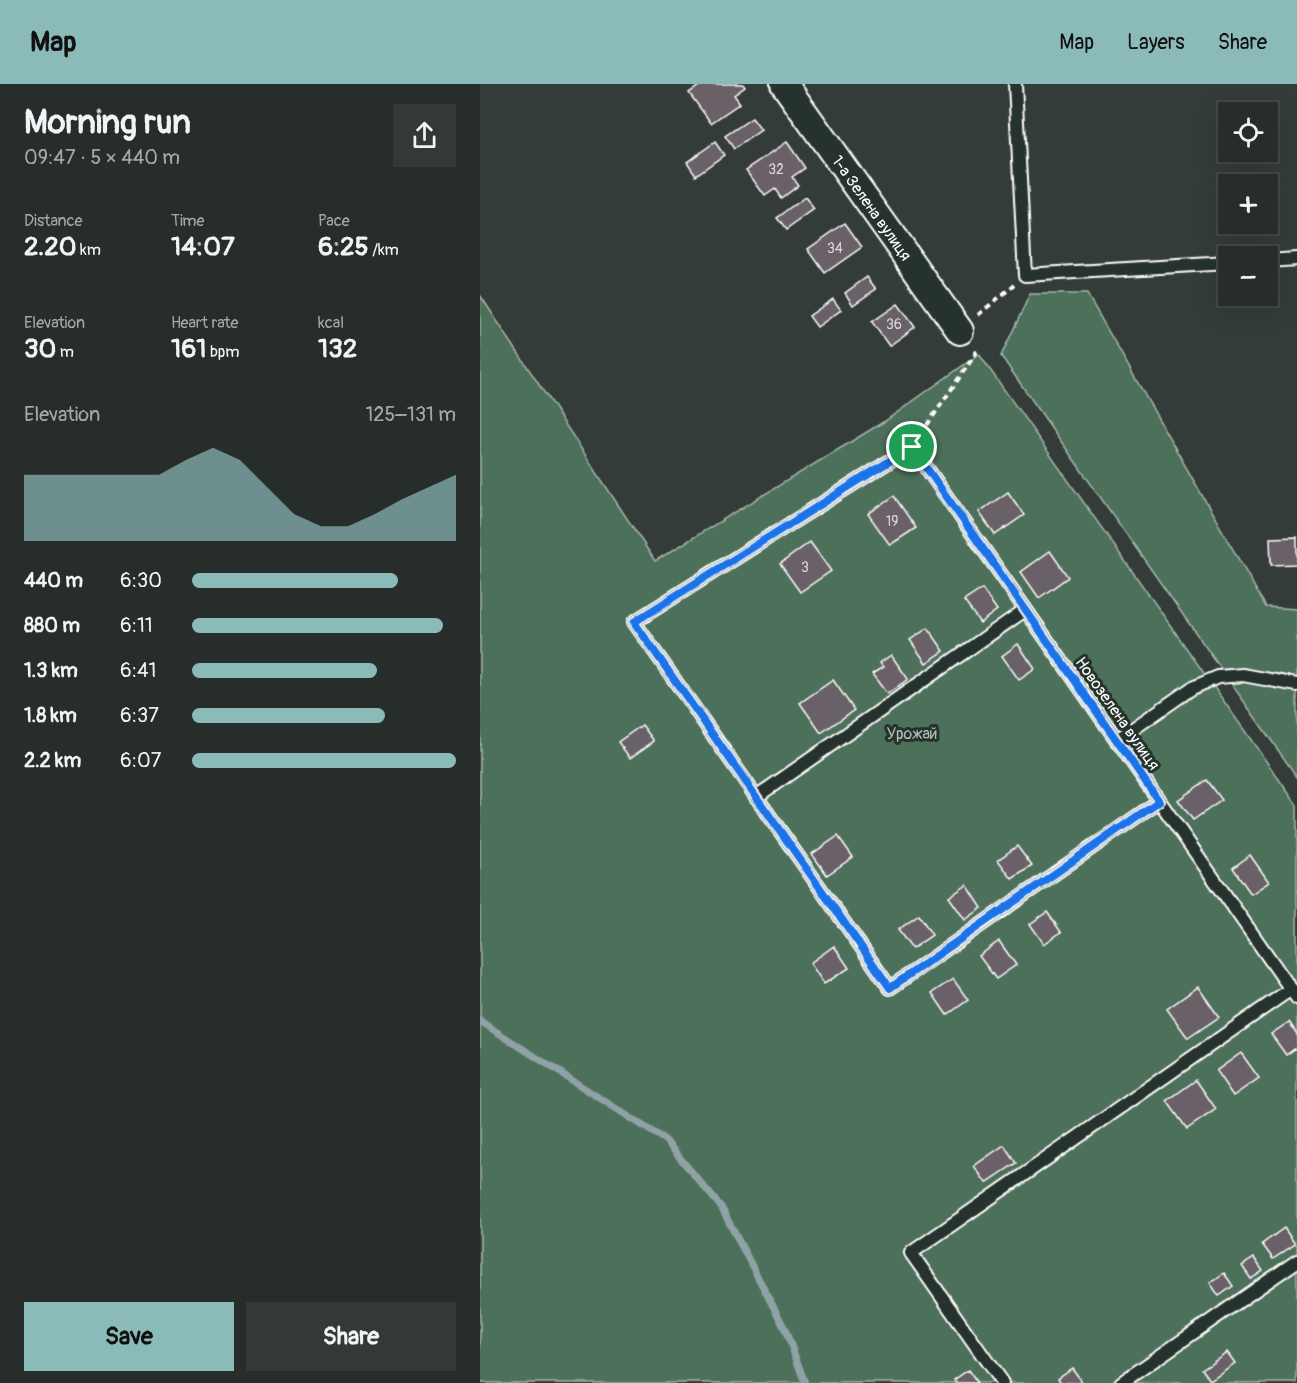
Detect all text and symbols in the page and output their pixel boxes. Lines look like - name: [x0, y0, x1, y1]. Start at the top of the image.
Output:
- text: Map: [30, 25, 76, 60]
- text: Map: [1059, 29, 1094, 56]
- text: Layers: [1127, 29, 1185, 56]
- text: Share: [1218, 29, 1267, 56]
- text: Morning run: [24, 102, 191, 143]
- map controls: [1218, 102, 1278, 306]
- button: locate: [1218, 102, 1278, 162]
- button: share: [393, 104, 456, 167]
- text: 09:47 · 5 × 440 m: [24, 145, 180, 170]
- street label: 1-а Зелена вулиця: [827, 152, 916, 265]
- house number: 32: [768, 161, 784, 178]
- button: +: [1218, 174, 1278, 234]
- text: Distance: [24, 211, 83, 231]
- text: Time: [171, 211, 204, 231]
- text: Pace: [318, 211, 350, 231]
- text: 2.20: [24, 231, 77, 263]
- text: 14:07: [171, 231, 235, 263]
- text: 6:25: [318, 231, 369, 263]
- text: km: [77, 240, 101, 260]
- text: /km: [369, 240, 399, 260]
- house number: 34: [827, 240, 843, 257]
- button: −: [1218, 246, 1278, 306]
- text: Elevation: [24, 313, 85, 333]
- text: Heart rate: [171, 313, 238, 333]
- text: kcal: [318, 313, 344, 333]
- house number: 36: [886, 316, 902, 333]
- text: 30: [24, 333, 56, 365]
- text: 161: [171, 333, 206, 365]
- text: 132: [318, 333, 357, 365]
- text: m: [56, 342, 74, 362]
- text: bpm: [206, 342, 240, 362]
- text: Elevation: [24, 402, 100, 427]
- text: 125–131 m: [365, 402, 456, 427]
- pin: [886, 421, 937, 472]
- icon: arrive: [895, 430, 928, 463]
- house number: 19: [886, 513, 898, 530]
- house number: 3: [801, 559, 809, 576]
- text: 440 m: [24, 568, 83, 593]
- text: 6:30: [120, 568, 162, 593]
- text: 880 m: [24, 613, 80, 638]
- text: 6:11: [120, 613, 153, 638]
- street label: Новозелена вулиця: [1071, 653, 1164, 774]
- text: 1.3 km: [24, 658, 78, 683]
- text: 6:41: [120, 658, 156, 683]
- text: 1.8 km: [24, 703, 77, 728]
- text: 6:37: [120, 703, 159, 728]
- park label: Урожай: [886, 724, 938, 744]
- text: 2.2 km: [24, 748, 81, 773]
- text: 6:07: [120, 748, 161, 773]
- button: Save: [24, 1302, 234, 1371]
- button: Share: [246, 1302, 456, 1371]

